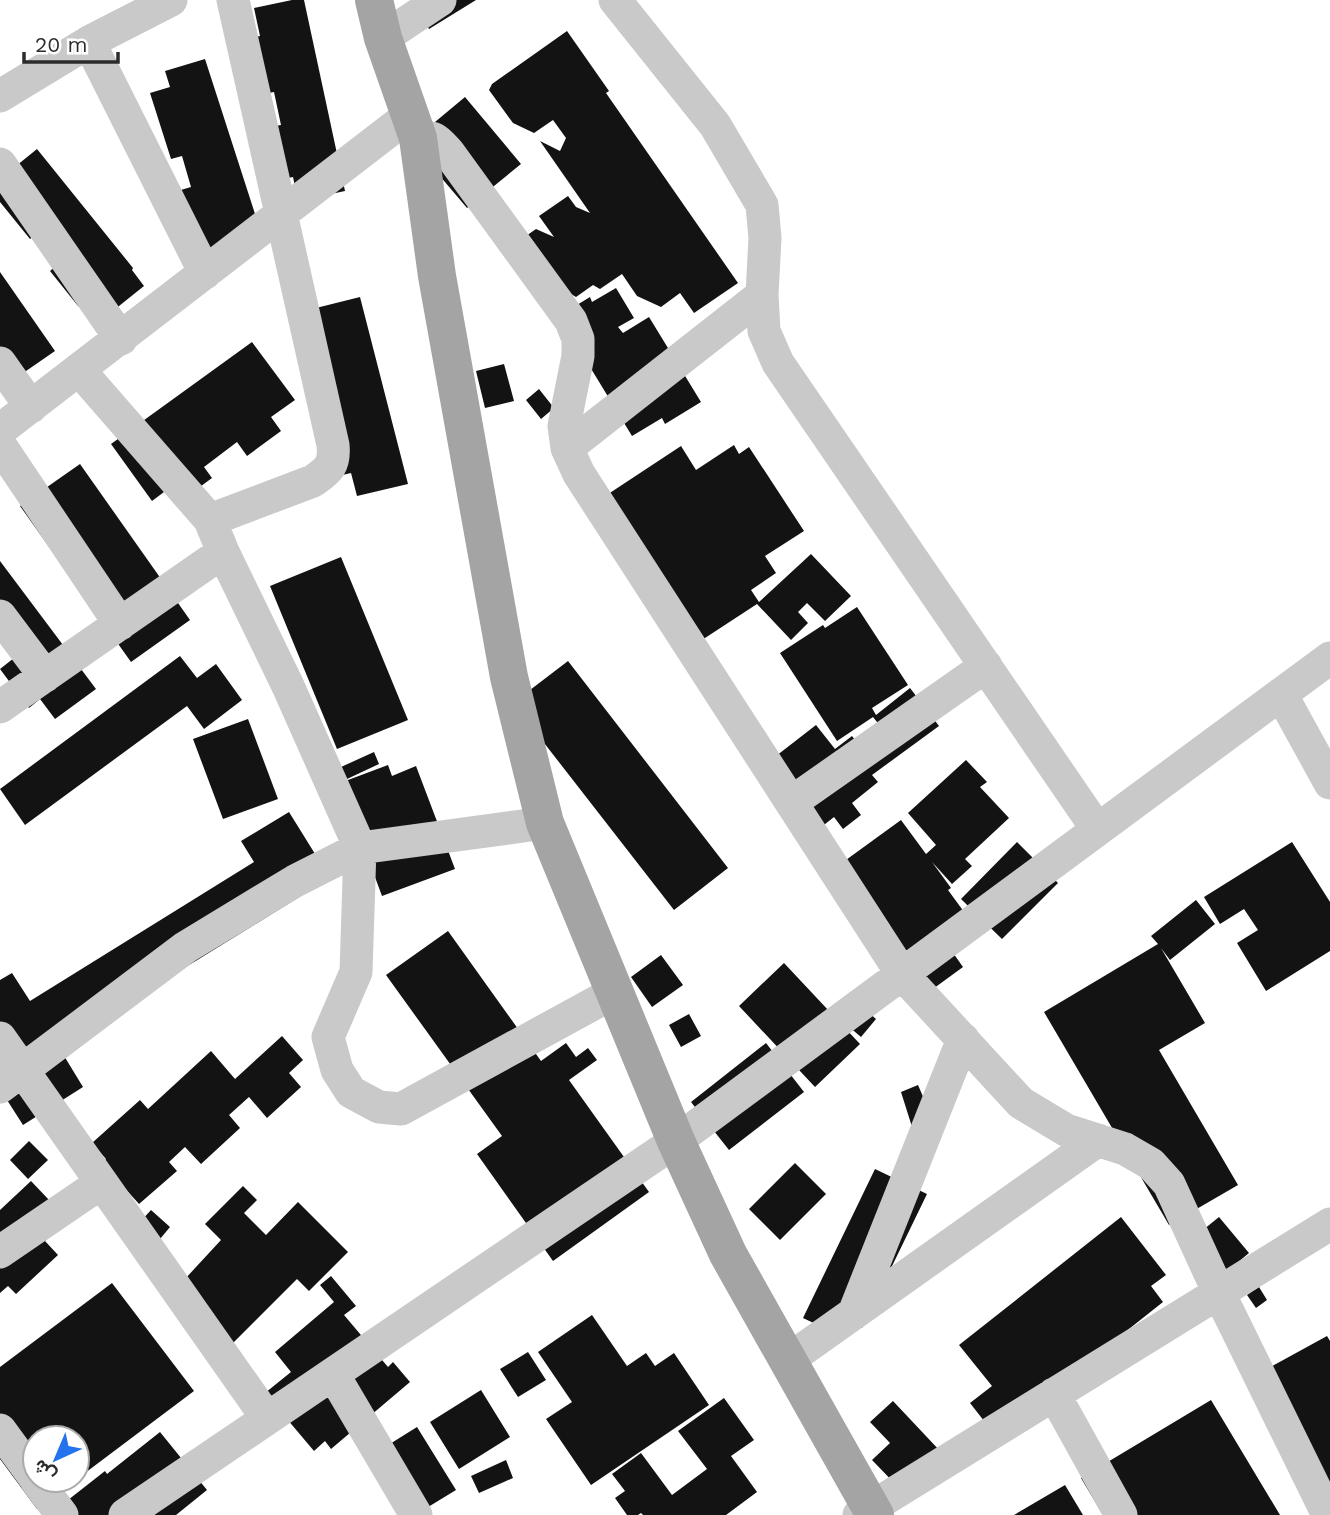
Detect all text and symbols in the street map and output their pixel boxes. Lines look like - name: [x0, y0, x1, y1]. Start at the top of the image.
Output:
- scale bar: [24, 21, 119, 65]
- text: 20 m: [35, 32, 87, 57]
- north arrow: [21, 1424, 91, 1494]
- text: ش: [28, 1455, 61, 1487]

